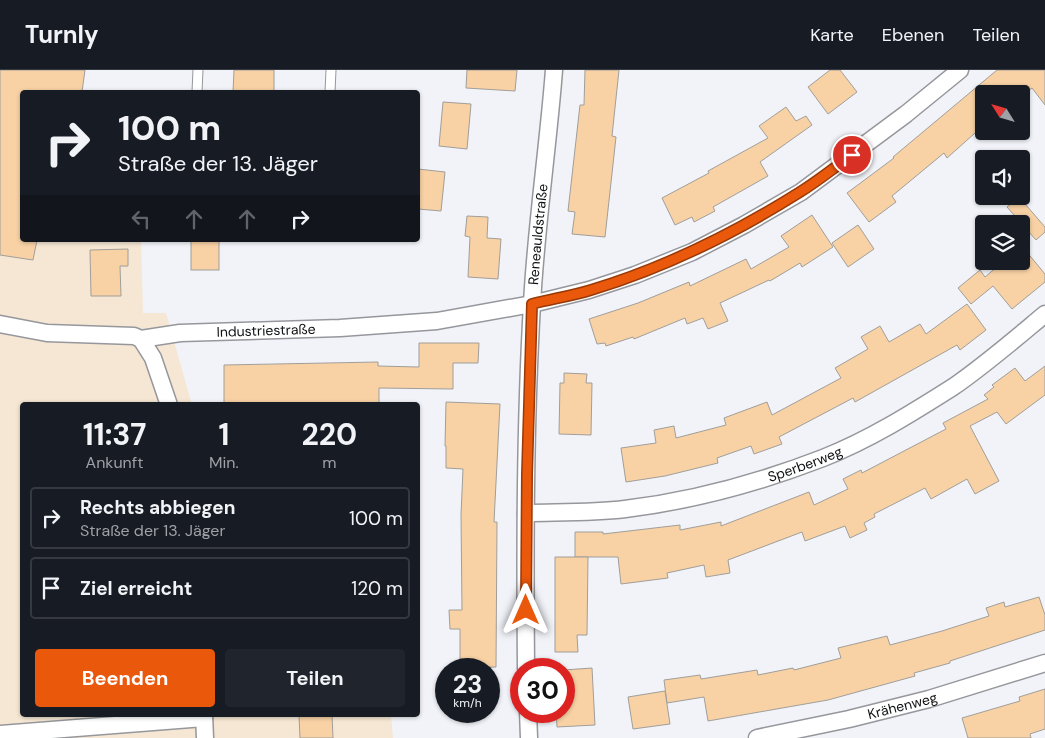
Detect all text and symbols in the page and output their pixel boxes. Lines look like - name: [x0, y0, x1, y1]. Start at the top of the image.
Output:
- text: Turnly: [25, 19, 98, 50]
- text: Karte: [810, 23, 854, 47]
- text: Ebenen: [882, 23, 944, 47]
- text: Teilen: [972, 23, 1020, 47]
- north arrow: [975, 85, 1030, 140]
- map controls: [975, 85, 1030, 270]
- text: 100 m: [118, 105, 221, 151]
- icon: right: [35, 110, 100, 175]
- pin: [831, 134, 873, 176]
- icon: arrive: [838, 141, 866, 169]
- text: Straße der 13. Jäger: [118, 149, 318, 178]
- button: sound: [975, 150, 1030, 205]
- street label: Reneauldstraße: [524, 183, 552, 286]
- icon: left: [127, 205, 155, 233]
- icon: ahead: [180, 205, 208, 233]
- icon: ahead: [233, 205, 261, 233]
- icon: right: [286, 205, 314, 233]
- button: layers: [975, 215, 1030, 270]
- street label: Industriestraße: [216, 320, 316, 341]
- text: 11:37: [83, 415, 146, 454]
- text: 1: [218, 415, 229, 454]
- text: 220: [302, 415, 357, 454]
- street label: Sperberweg: [765, 442, 845, 486]
- text: Ankunft: [86, 452, 144, 473]
- text: Min.: [209, 452, 239, 473]
- text: m: [322, 452, 336, 473]
- text: Rechts abbiegen: [80, 495, 235, 520]
- icon: right: [37, 504, 65, 532]
- text: 100 m: [349, 506, 403, 531]
- text: Straße der 13. Jäger: [80, 520, 225, 541]
- icon: arrive: [37, 574, 65, 602]
- text: Ziel erreicht: [80, 576, 192, 601]
- text: 120 m: [351, 576, 403, 601]
- position arrow: [499, 583, 551, 635]
- button: Beenden: [35, 649, 215, 707]
- button: Teilen: [225, 649, 405, 707]
- speed limit sign: 30: [510, 658, 575, 723]
- text: 23: [453, 668, 482, 701]
- street label: Krähenweg: [866, 688, 940, 723]
- text: km/h: [453, 695, 482, 711]

